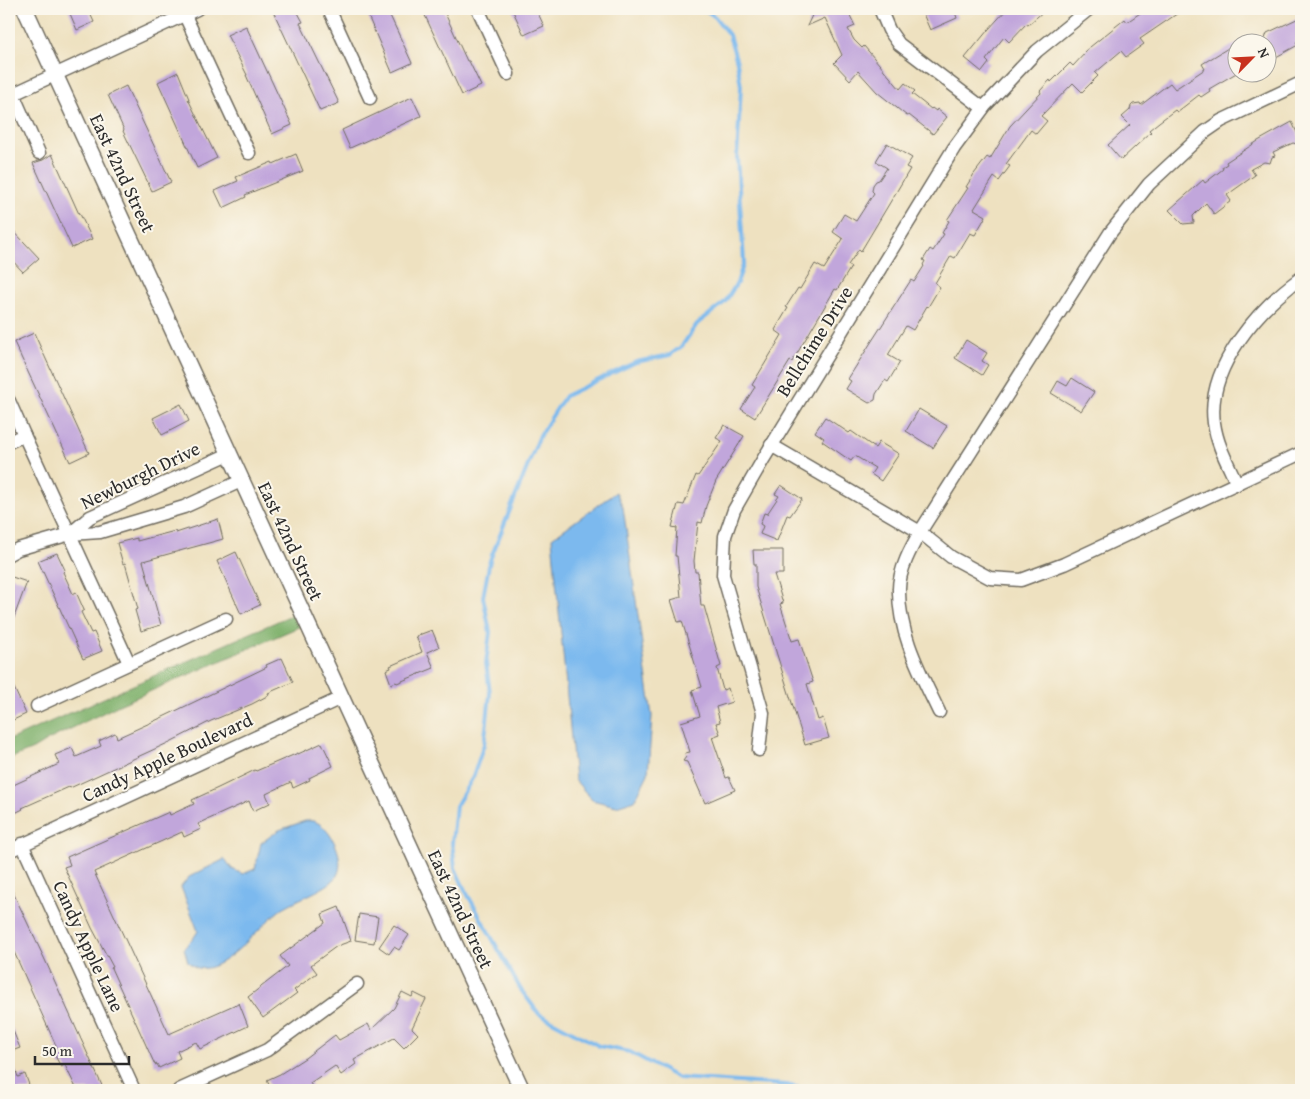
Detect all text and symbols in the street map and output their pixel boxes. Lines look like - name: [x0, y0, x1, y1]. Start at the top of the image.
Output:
- north arrow: [1228, 32, 1278, 82]
- text: N: [1253, 44, 1275, 62]
- street label: East 42nd Street: [83, 109, 163, 237]
- street label: Bellchime Drive: [769, 280, 859, 402]
- street label: Newburgh Drive: [76, 434, 204, 516]
- street label: East 42nd Street: [251, 477, 331, 605]
- street label: Candy Apple Boulevard: [77, 705, 258, 809]
- street label: East 42nd Street: [421, 845, 501, 973]
- street label: Candy Apple Lane: [46, 876, 132, 1016]
- scale bar: [35, 1034, 129, 1066]
- text: 50 m: [42, 1040, 73, 1061]

